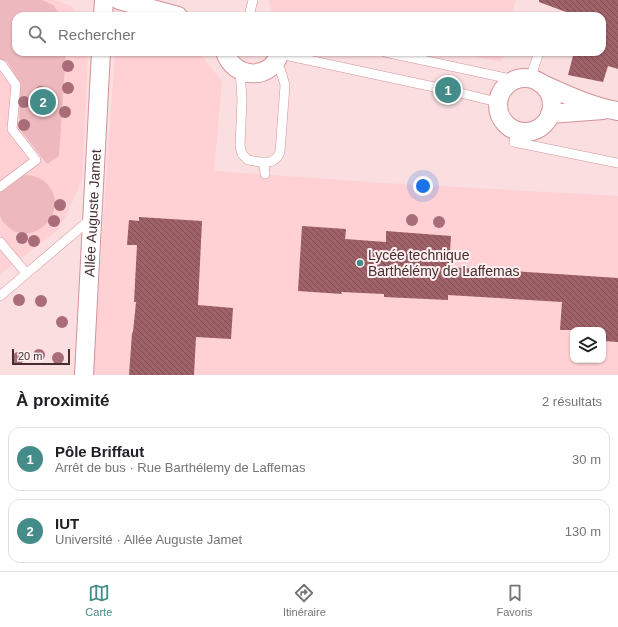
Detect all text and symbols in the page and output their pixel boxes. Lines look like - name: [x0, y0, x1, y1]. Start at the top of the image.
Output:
- search box: [12, 12, 606, 56]
- icon: search: [26, 23, 48, 45]
- text: Rechercher: [58, 26, 136, 43]
- pin: 1: [435, 75, 461, 105]
- pin: 2: [30, 87, 56, 117]
- street label: Allée Auguste Jamet: [81, 149, 104, 277]
- your location: [413, 176, 433, 196]
- place label: Lycée technique Barthélémy de Laffemas: [368, 247, 520, 279]
- marker: Lycée technique Barthélémy de Laffemas: [355, 258, 365, 268]
- map controls: [570, 327, 606, 363]
- button: layers: [570, 327, 606, 363]
- scale bar: [12, 347, 70, 366]
- text: 20 m: [18, 350, 42, 362]
- text: À proximité: [16, 391, 110, 410]
- text: 2 résultats: [542, 394, 602, 409]
- text: Pôle Briffaut: [55, 443, 144, 460]
- text: 1: [26, 452, 34, 467]
- text: 30 m: [572, 452, 601, 467]
- text: Arrêt de bus · Rue Barthélemy de Laffemas: [55, 460, 306, 475]
- text: IUT: [55, 515, 79, 532]
- text: 2: [26, 524, 34, 539]
- text: 130 m: [565, 524, 601, 539]
- text: Université · Allée Auguste Jamet: [55, 532, 242, 547]
- tab: Carte: [85, 582, 112, 618]
- tab: Itinéraire: [283, 582, 326, 618]
- tab: Favoris: [497, 582, 533, 618]

